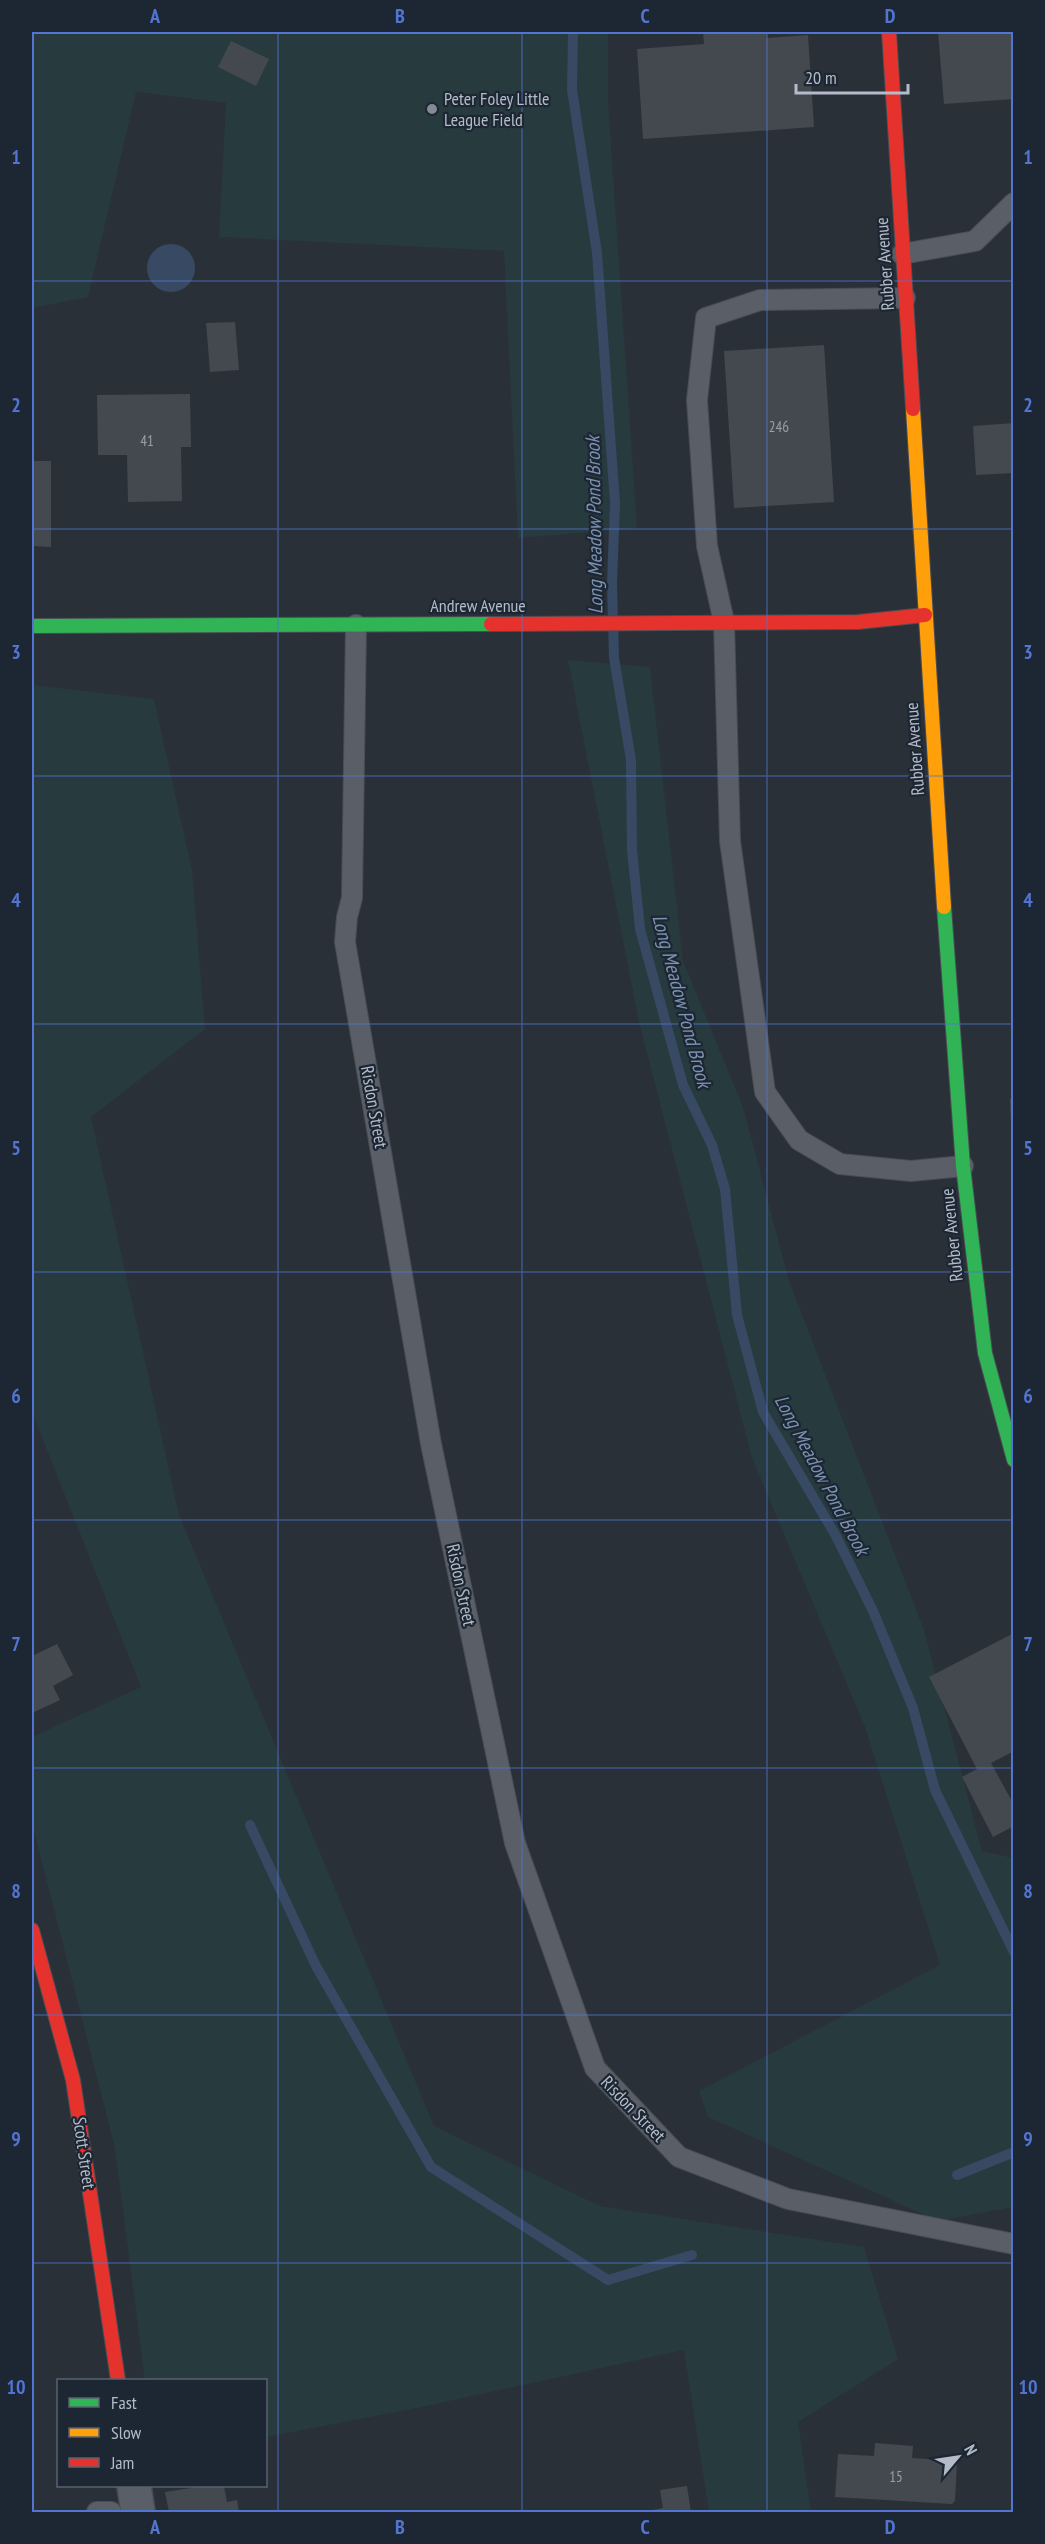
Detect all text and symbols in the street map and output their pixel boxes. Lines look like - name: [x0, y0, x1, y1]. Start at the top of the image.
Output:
- text: A: [149, 3, 161, 29]
- text: B: [395, 3, 405, 29]
- text: C: [640, 3, 650, 29]
- text: D: [885, 3, 896, 29]
- scale bar: [796, 57, 908, 95]
- text: 20 m: [805, 66, 837, 89]
- place label: Peter Foley Little League Field: [444, 87, 550, 131]
- marker: Peter Foley Little League Field: [425, 102, 439, 116]
- text: 1: [11, 144, 21, 170]
- text: 1: [1023, 144, 1033, 170]
- street label: Rubber Avenue: [870, 217, 899, 311]
- text: 2: [11, 392, 21, 418]
- text: 2: [1023, 392, 1033, 418]
- house number: 246: [769, 417, 789, 436]
- house number: 41: [140, 431, 154, 450]
- water label: Long Meadow Pond Brook: [579, 433, 609, 614]
- street label: Andrew Avenue: [430, 594, 526, 617]
- text: 3: [11, 639, 21, 665]
- text: 3: [1023, 639, 1033, 665]
- street label: Rubber Avenue: [900, 702, 929, 796]
- text: 4: [11, 887, 21, 913]
- text: 4: [1023, 887, 1033, 913]
- water label: Long Meadow Pond Brook: [646, 912, 718, 1093]
- street label: Risdon Street: [356, 1064, 393, 1150]
- text: 5: [11, 1135, 21, 1161]
- text: 5: [1023, 1135, 1033, 1161]
- street label: Rubber Avenue: [935, 1187, 968, 1283]
- text: 6: [11, 1383, 21, 1409]
- text: 6: [1023, 1383, 1033, 1409]
- water label: Long Meadow Pond Brook: [769, 1390, 876, 1562]
- street label: Risdon Street: [442, 1542, 481, 1628]
- text: 7: [11, 1631, 21, 1657]
- text: 7: [1023, 1631, 1033, 1657]
- text: 8: [11, 1878, 21, 1904]
- text: 8: [1023, 1878, 1033, 1904]
- street label: Risdon Street: [596, 2071, 671, 2147]
- street label: Scott Street: [68, 2115, 101, 2191]
- text: 9: [11, 2126, 21, 2152]
- text: 9: [1023, 2126, 1033, 2152]
- text: 10: [6, 2374, 26, 2400]
- text: 10: [1018, 2374, 1038, 2400]
- legend: [57, 2379, 267, 2487]
- text: Fast: [111, 2391, 137, 2414]
- text: Slow: [111, 2421, 142, 2444]
- north arrow: [928, 2427, 988, 2487]
- text: N: [960, 2441, 982, 2458]
- text: Jam: [110, 2451, 134, 2474]
- house number: 15: [889, 2467, 903, 2486]
- text: A: [149, 2514, 161, 2540]
- text: B: [395, 2514, 405, 2540]
- text: C: [640, 2514, 650, 2540]
- text: D: [885, 2514, 896, 2540]

